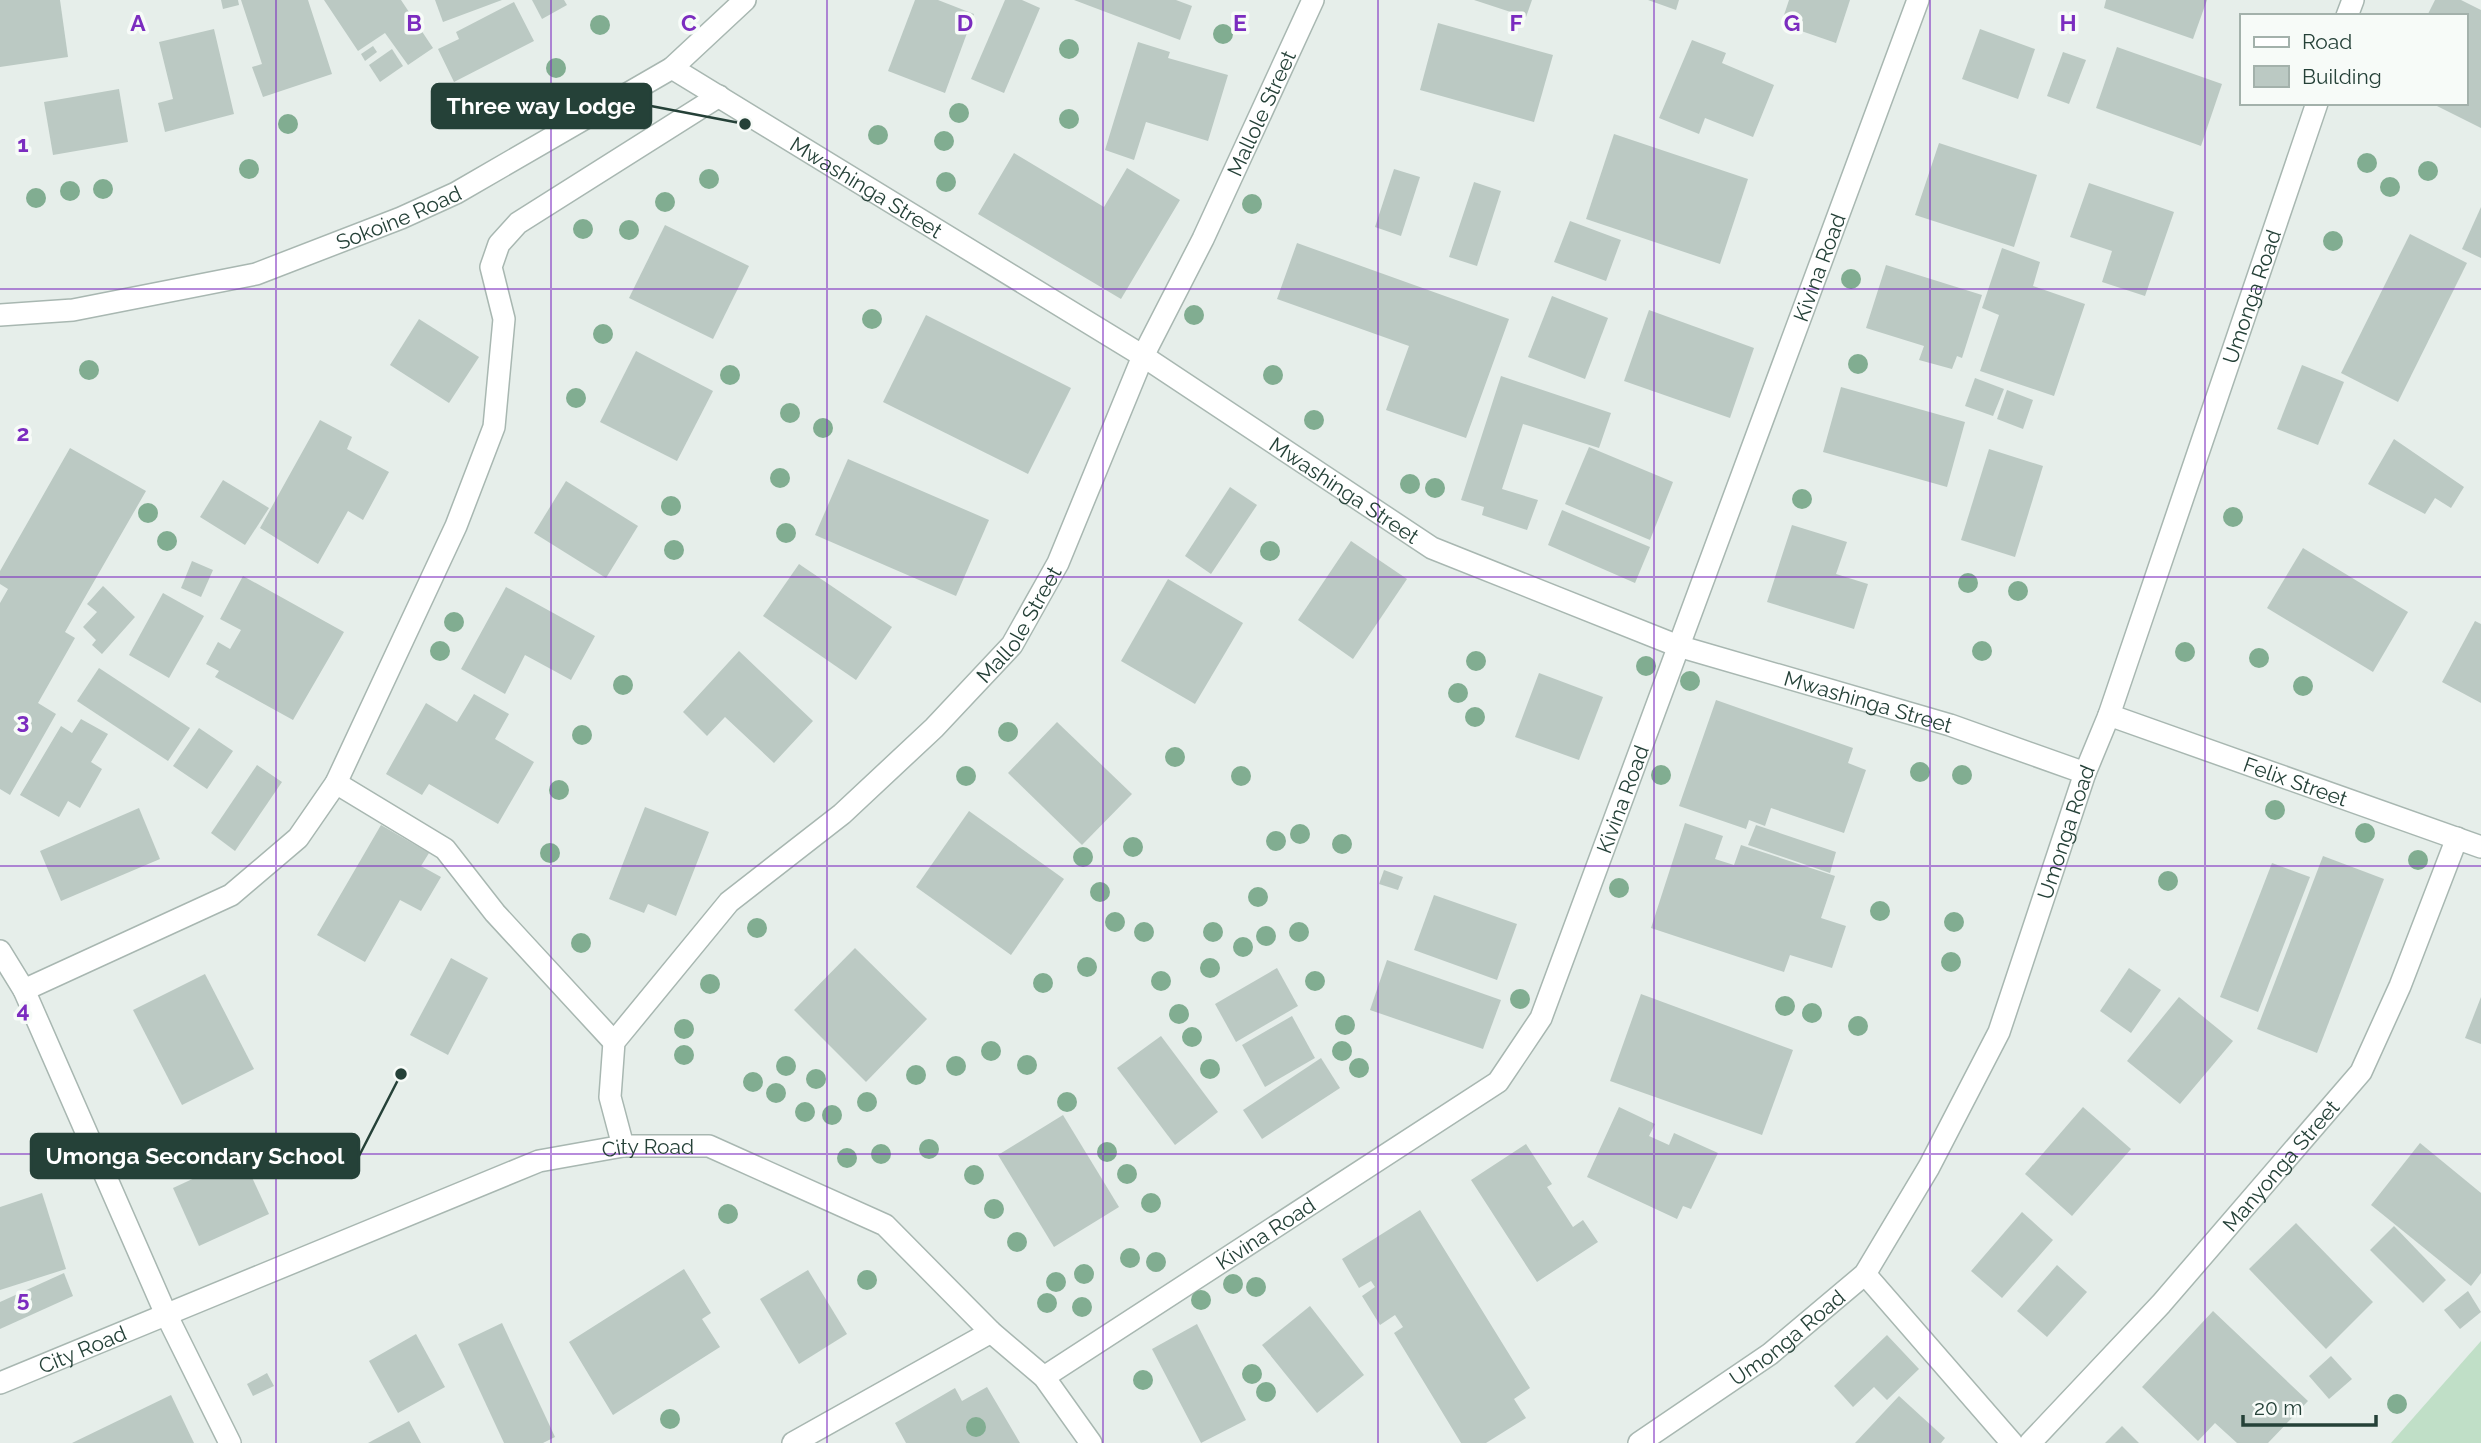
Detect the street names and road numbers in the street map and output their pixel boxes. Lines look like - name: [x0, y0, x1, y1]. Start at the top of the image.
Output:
- street label: Mallole Street: [1221, 46, 1301, 180]
- street label: Mwashinga Street: [786, 131, 947, 243]
- street label: Sokoine Road: [332, 180, 465, 254]
- street label: Kivina Road: [1788, 210, 1850, 325]
- street label: Umonga Road: [2217, 226, 2286, 367]
- street label: Mwashinga Street: [1265, 431, 1424, 548]
- street label: Mallole Street: [971, 562, 1066, 688]
- street label: Mwashinga Street: [1781, 665, 1955, 738]
- street label: Kivina Road: [1591, 742, 1653, 857]
- street label: Felix Street: [2240, 751, 2351, 811]
- street label: Umonga Road: [2031, 761, 2100, 902]
- street label: Manyonga Street: [2217, 1095, 2344, 1236]
- street label: City Road: [600, 1134, 694, 1162]
- street label: Kivina Road: [1211, 1192, 1320, 1275]
- street label: Umonga Road: [1725, 1284, 1850, 1390]
- street label: City Road: [35, 1320, 130, 1378]

